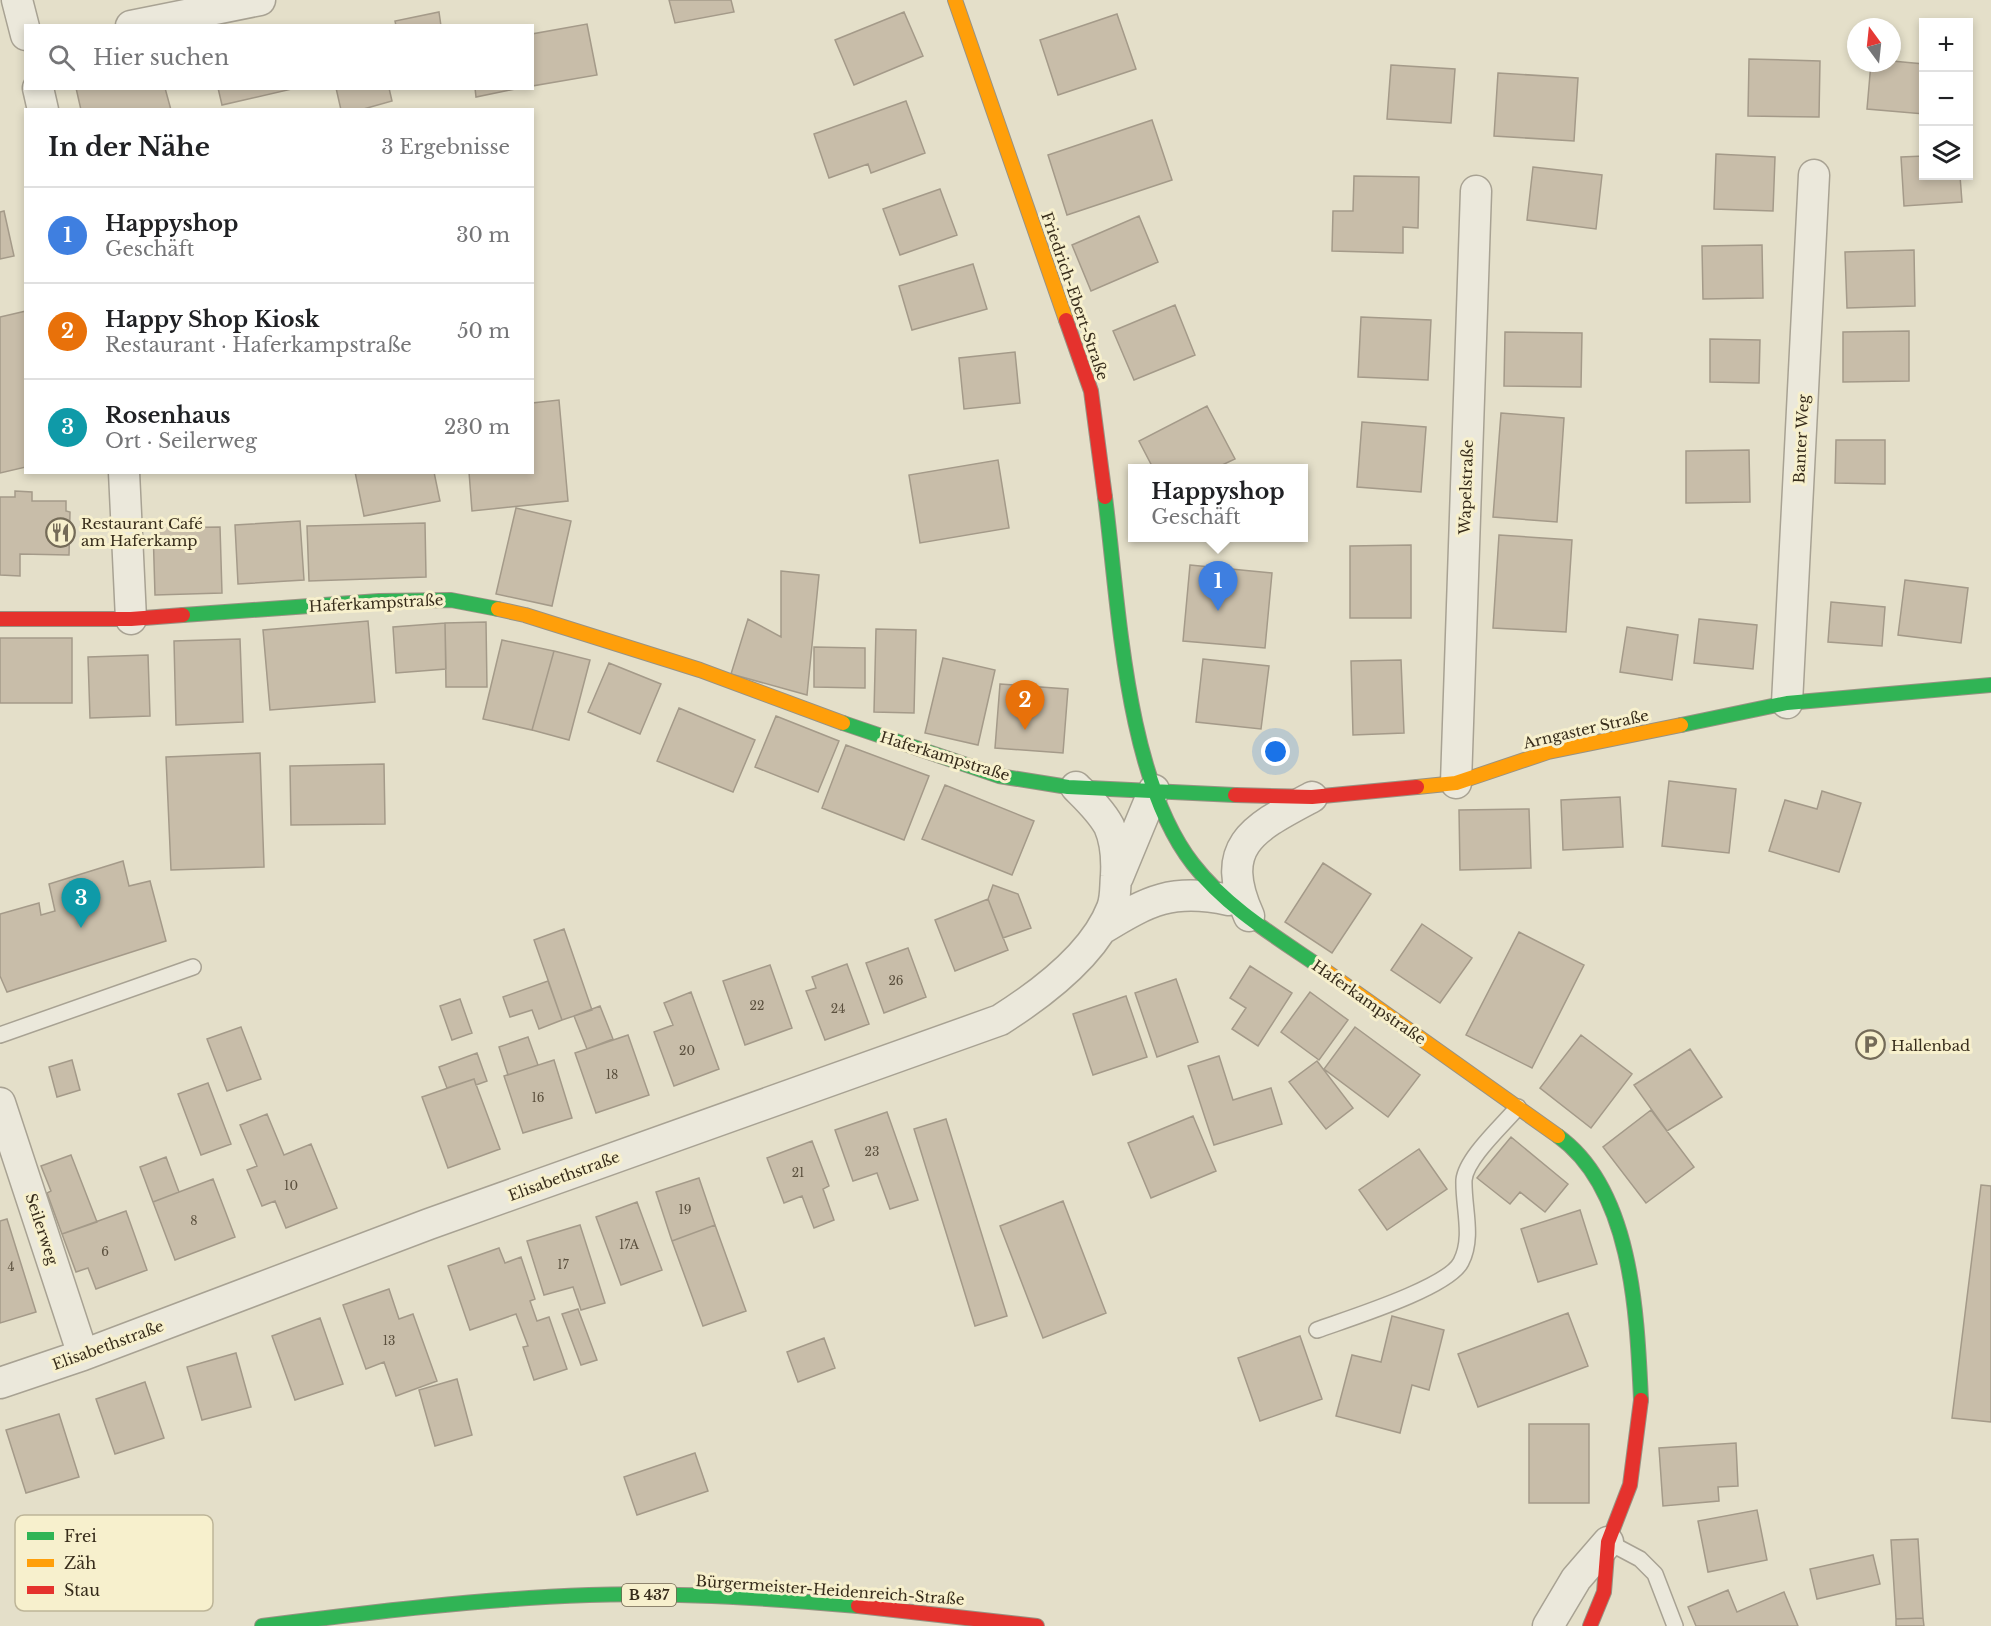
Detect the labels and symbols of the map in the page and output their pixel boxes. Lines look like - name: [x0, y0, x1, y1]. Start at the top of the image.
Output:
- north arrow: [1847, 18, 1901, 72]
- street label: Friedrich-Ebert-Straße: [1037, 209, 1113, 383]
- street label: Banter Weg: [1789, 393, 1813, 484]
- street label: Wapelstraße: [1455, 439, 1477, 536]
- place label: Restaurant Café am Haferkamp: [81, 514, 203, 550]
- restaurant icon: Restaurant Café am Haferkamp: [44, 516, 76, 548]
- pin: 1: [1198, 562, 1238, 611]
- street label: Haferkampstraße: [308, 590, 444, 616]
- pin: 2: [1006, 680, 1044, 730]
- street label: Arngaster Straße: [1520, 705, 1651, 753]
- street label: Haferkampstraße: [878, 727, 1012, 785]
- your location: [1261, 737, 1290, 766]
- pin: 3: [62, 878, 100, 928]
- street label: Haferkampstraße: [1308, 956, 1430, 1048]
- house number: 26: [888, 973, 904, 988]
- house number: 22: [750, 998, 764, 1013]
- house number: 24: [831, 1001, 845, 1016]
- parking icon: Hallenbad: [1854, 1029, 1886, 1061]
- place label: Hallenbad: [1891, 1036, 1970, 1055]
- house number: 20: [679, 1043, 695, 1058]
- house number: 18: [606, 1067, 618, 1082]
- house number: 16: [531, 1090, 545, 1105]
- house number: 23: [865, 1144, 879, 1159]
- street label: Elisabethstraße: [506, 1147, 622, 1205]
- house number: 21: [792, 1165, 804, 1180]
- house number: 10: [284, 1178, 298, 1193]
- street label: Seilerweg: [22, 1191, 63, 1268]
- house number: 19: [678, 1202, 692, 1217]
- house number: 8: [190, 1213, 198, 1228]
- house number: 17A: [619, 1237, 640, 1252]
- house number: 6: [101, 1244, 109, 1259]
- house number: 17: [557, 1257, 570, 1272]
- house number: 4: [7, 1259, 15, 1274]
- street label: Elisabethstraße: [50, 1316, 166, 1374]
- house number: 13: [383, 1333, 395, 1348]
- legend: [15, 1515, 213, 1611]
- text: Frei: [64, 1526, 97, 1546]
- text: Zäh: [64, 1553, 96, 1573]
- street label: Bürgermeister-Heidenreich-Straße: [695, 1571, 965, 1609]
- text: Stau: [64, 1580, 100, 1600]
- road number: B 437: [622, 1584, 676, 1606]

